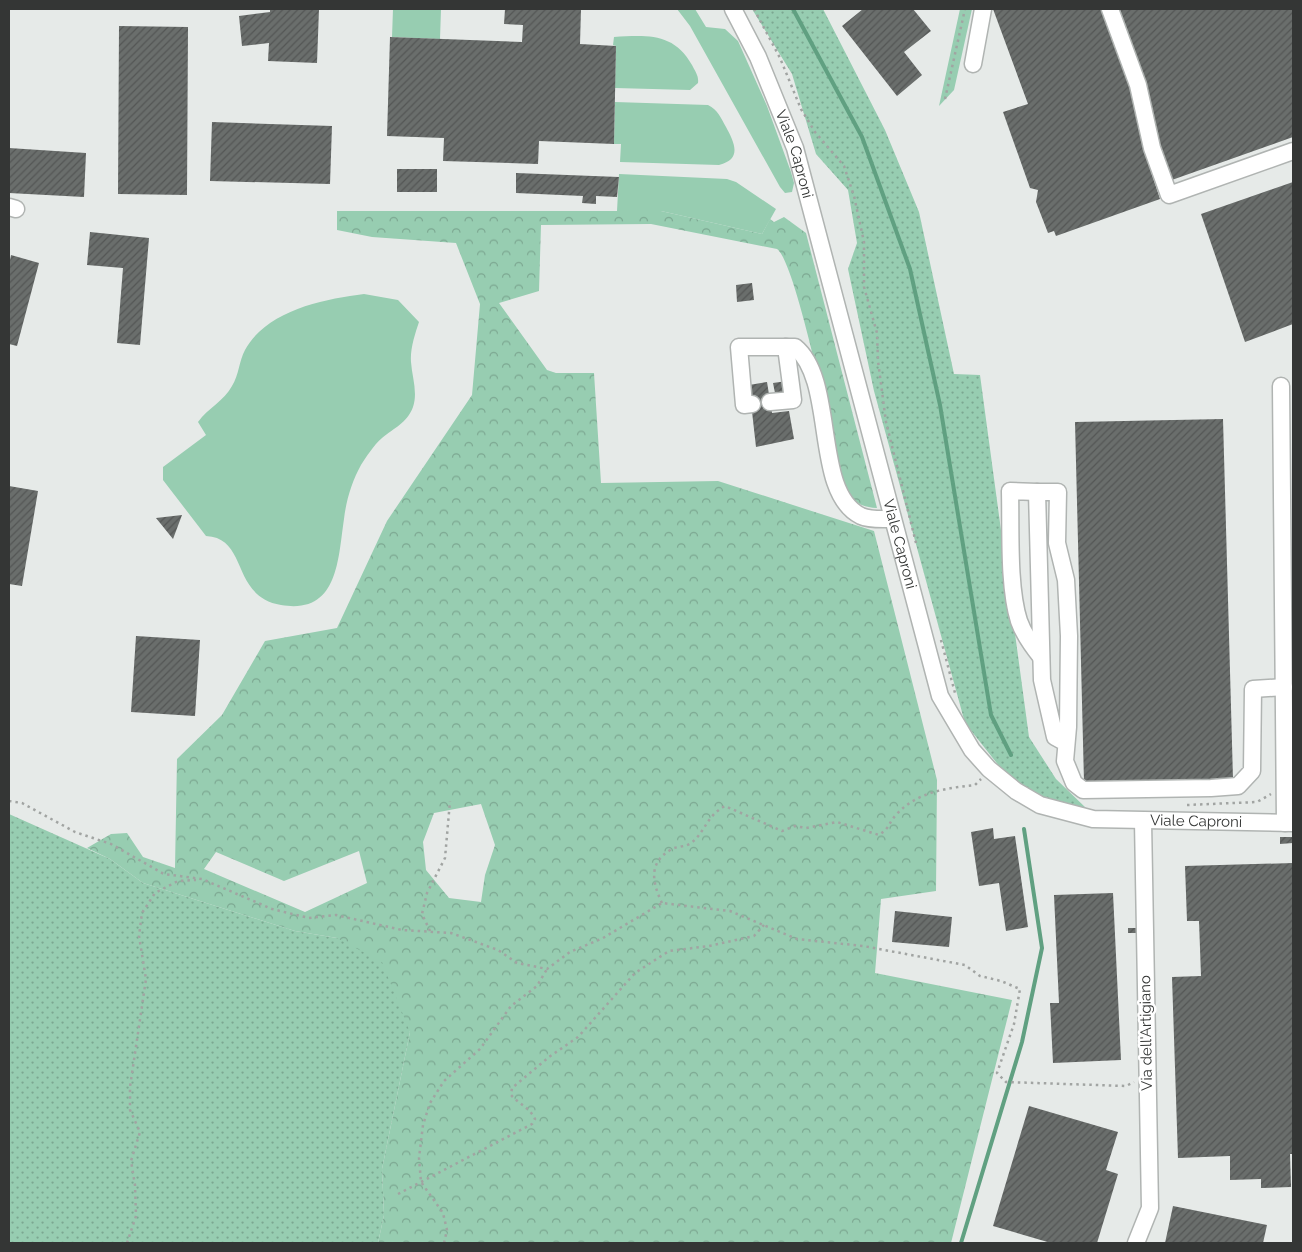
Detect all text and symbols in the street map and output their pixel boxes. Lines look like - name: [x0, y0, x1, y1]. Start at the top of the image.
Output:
- street label: Viale Caproni: [771, 107, 817, 200]
- street label: Viale Caproni: [879, 497, 920, 591]
- street label: Viale Caproni: [1150, 811, 1242, 831]
- street label: Via dell'Artigiano: [1136, 975, 1156, 1091]

